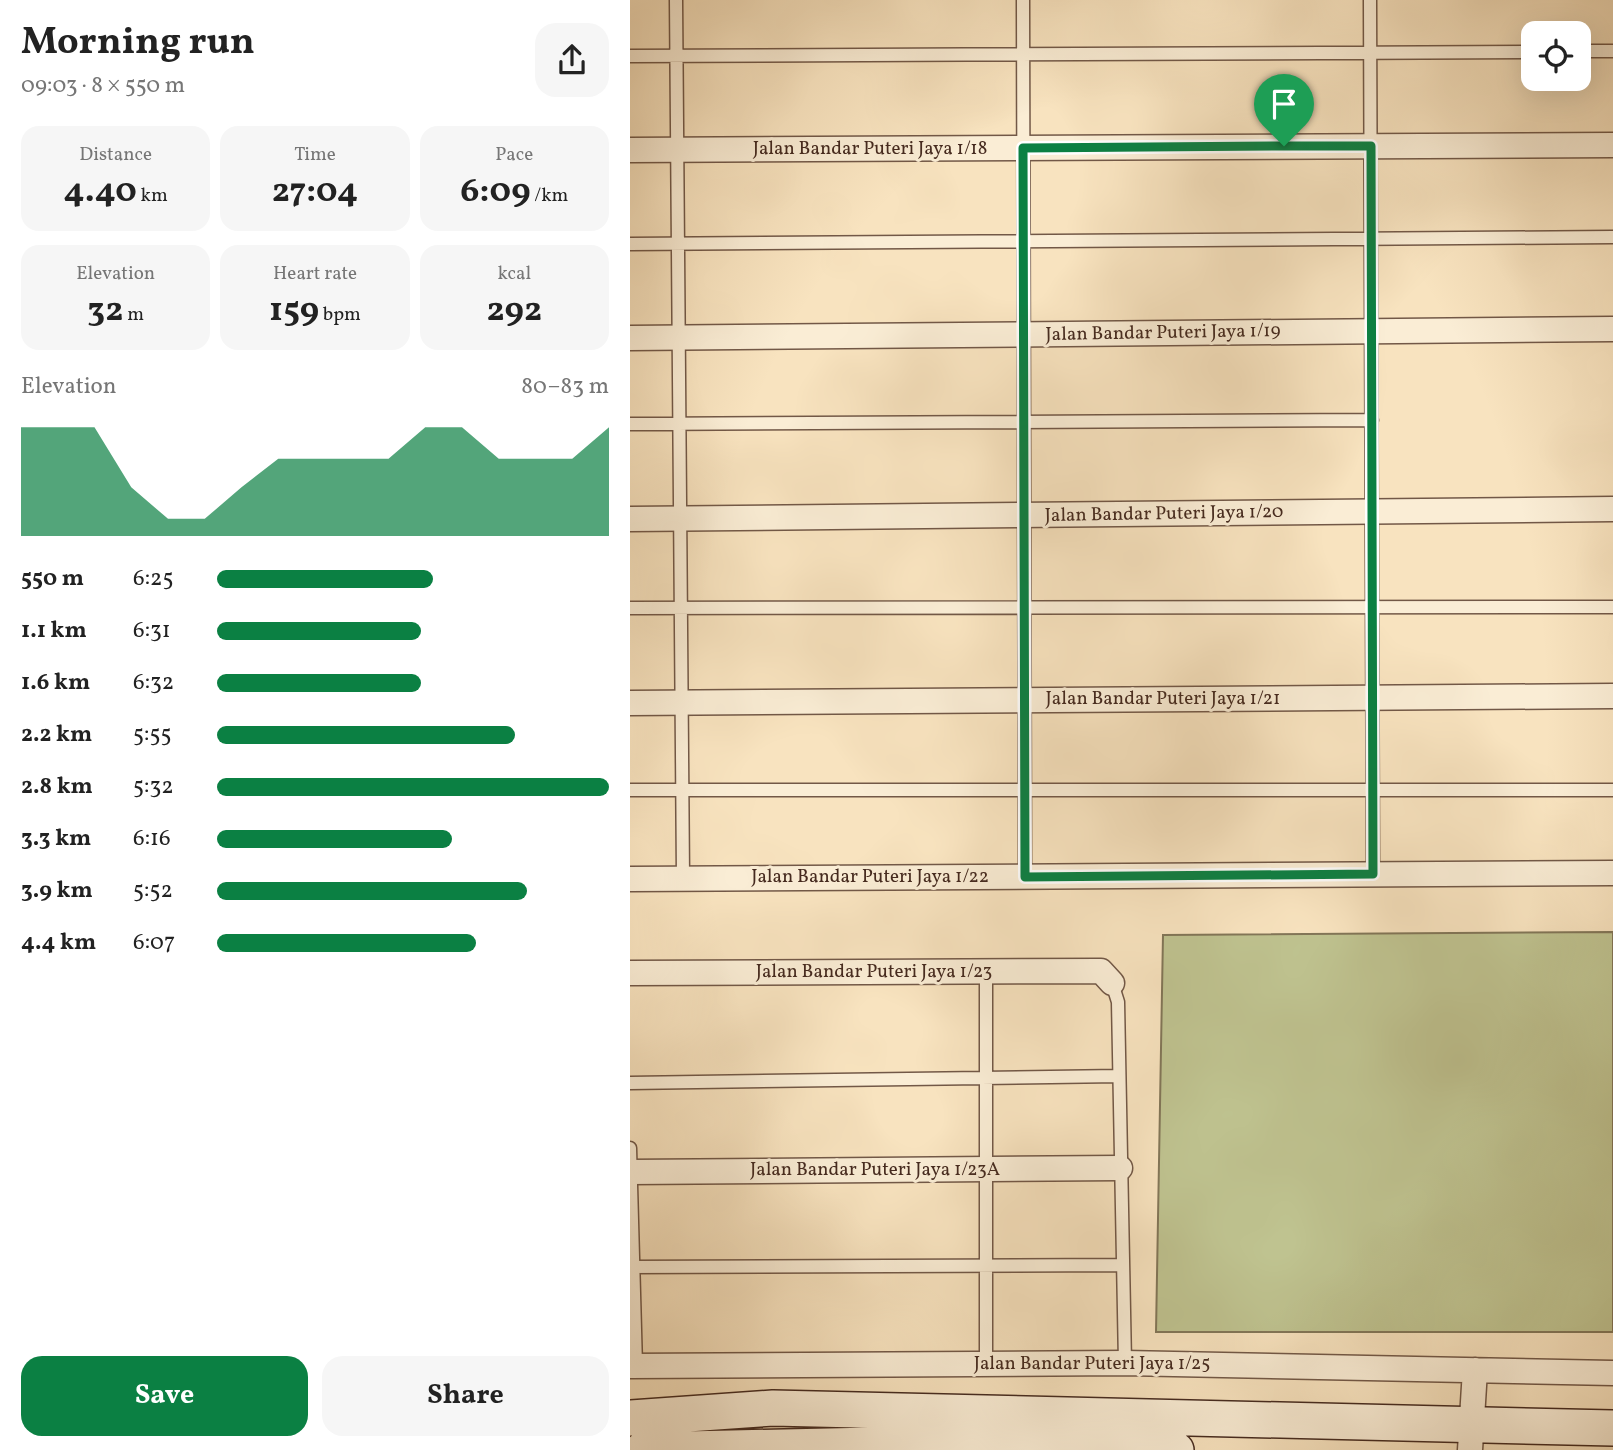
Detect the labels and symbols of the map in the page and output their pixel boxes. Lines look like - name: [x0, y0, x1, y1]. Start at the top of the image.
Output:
- pin: [1254, 74, 1314, 146]
- street label: Jalan Bandar Puteri Jaya 1/18: [753, 136, 987, 162]
- street label: Jalan Bandar Puteri Jaya 1/19: [1045, 318, 1281, 348]
- street label: Jalan Bandar Puteri Jaya 1/20: [1044, 499, 1284, 529]
- street label: Jalan Bandar Puteri Jaya 1/21: [1046, 686, 1280, 712]
- street label: Jalan Bandar Puteri Jaya 1/22: [751, 864, 989, 890]
- street label: Jalan Bandar Puteri Jaya 1/23: [756, 959, 992, 985]
- street label: Jalan Bandar Puteri Jaya 1/23A: [750, 1157, 1000, 1183]
- street label: Jalan Bandar Puteri Jaya 1/25: [974, 1351, 1210, 1377]

